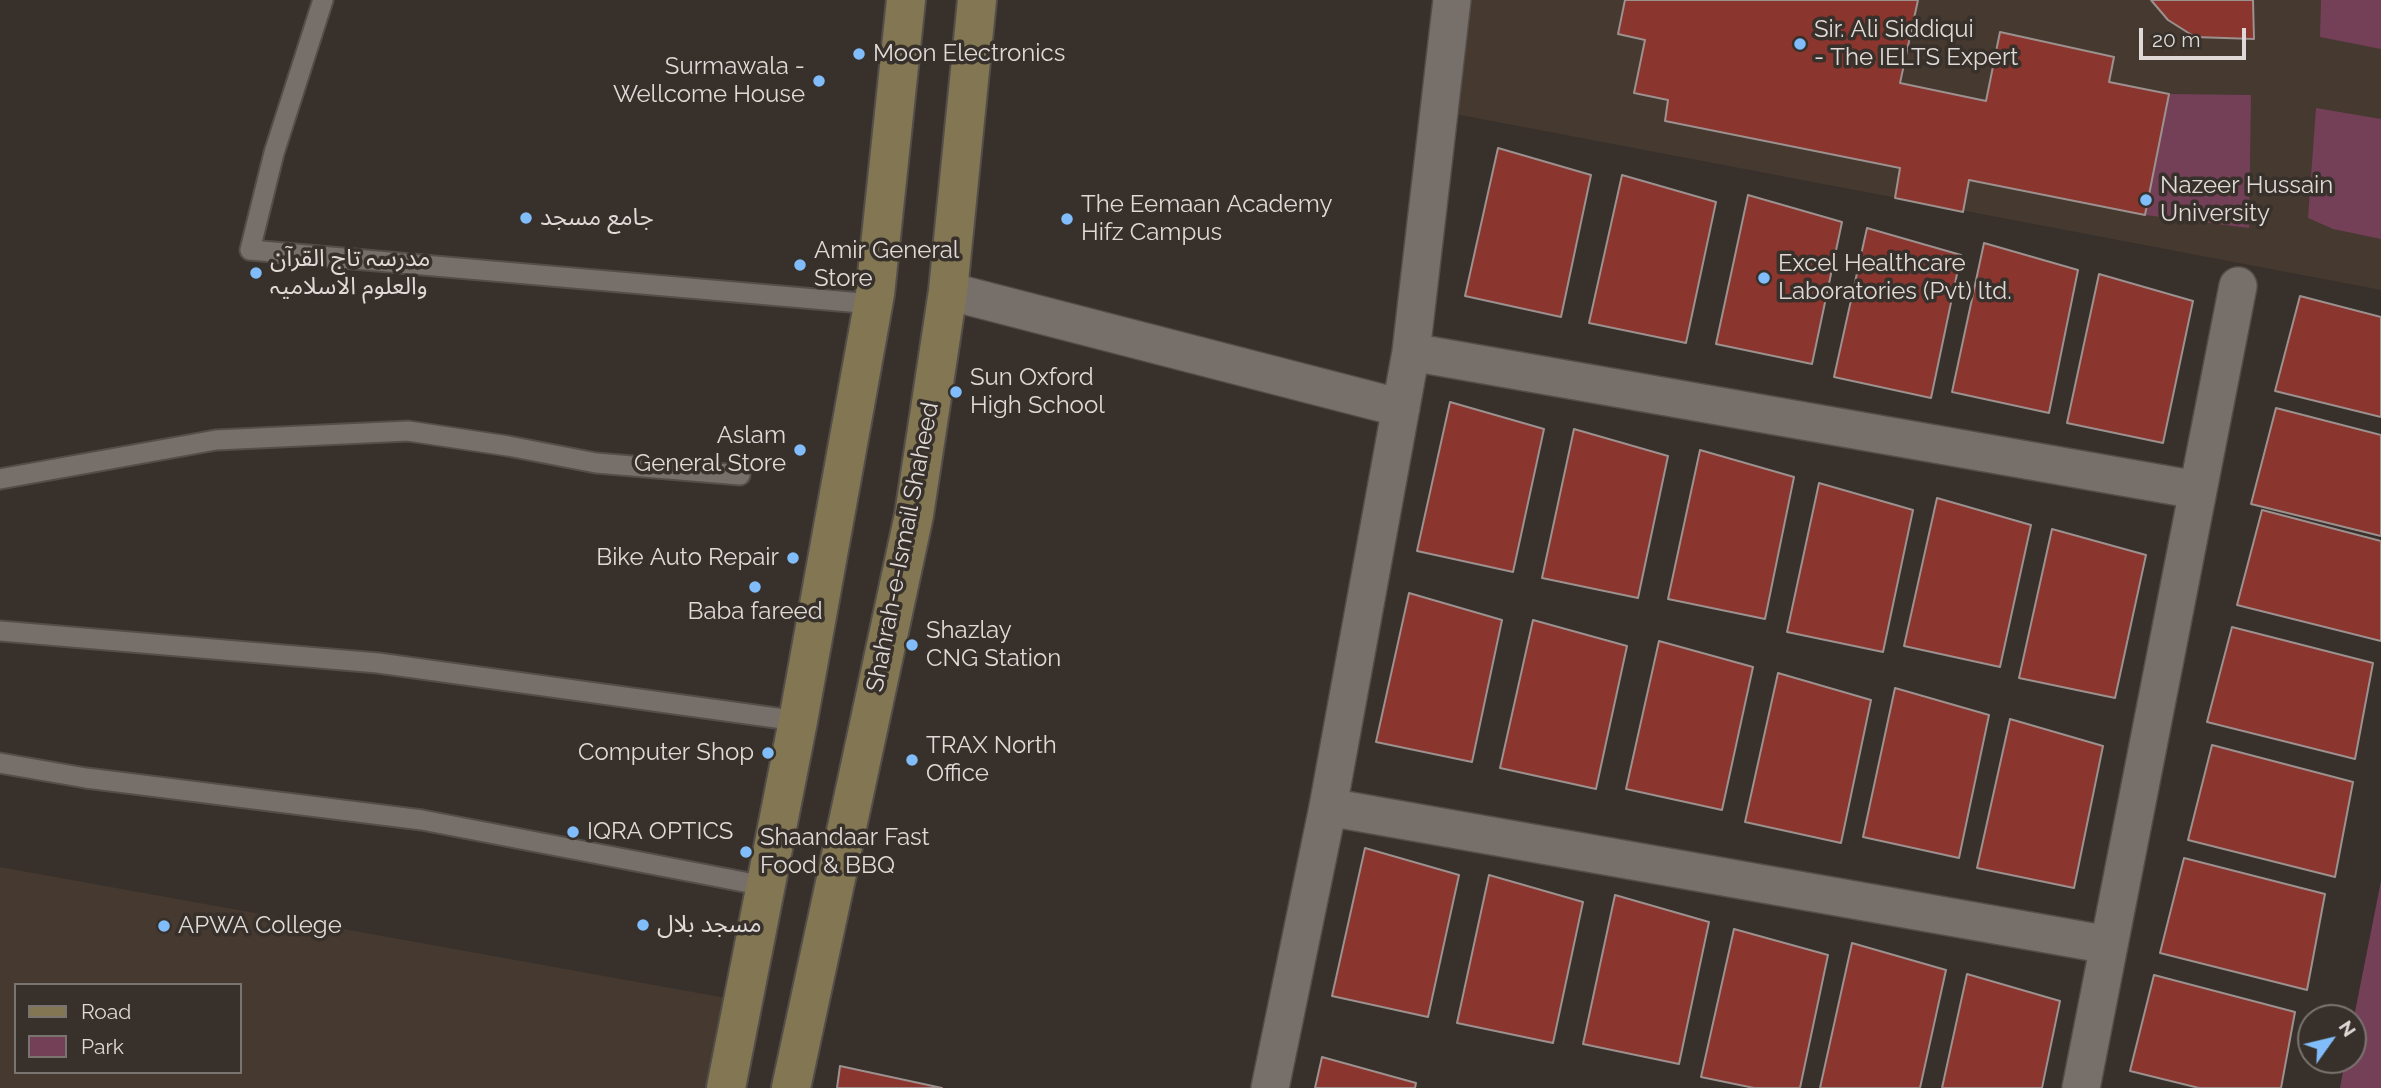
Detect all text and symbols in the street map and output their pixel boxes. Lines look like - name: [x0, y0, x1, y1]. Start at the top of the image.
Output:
- scale bar: [2143, 14, 2250, 58]
- place label: Sir. Ali Siddiqui - The IELTS Expert: [1814, 16, 2018, 72]
- text: 20 m: [2152, 27, 2200, 52]
- marker: Sir. Ali Siddiqui - The IELTS Expert: [1792, 36, 1808, 52]
- place label: Moon Electronics: [873, 40, 1065, 68]
- marker: Moon Electronics: [851, 46, 867, 62]
- place label: Surmawala - Wellcome House: [613, 53, 805, 109]
- marker: Surmawala - Wellcome House: [811, 73, 827, 89]
- place label: Nazeer Hussain University: [2160, 172, 2333, 228]
- place label: The Eemaan Academy Hifz Campus: [1081, 191, 1332, 247]
- marker: Nazeer Hussain University: [2138, 192, 2154, 208]
- place label: جامع مسجد: [540, 204, 654, 232]
- marker: جامع مسجد: [518, 210, 534, 226]
- marker: The Eemaan Academy Hifz Campus: [1059, 211, 1075, 227]
- place label: Amir General Store: [814, 237, 959, 293]
- place label: مدرسہ تاج القرآن والعلوم الاسلامیہ: [270, 245, 430, 301]
- place label: Excel Healthcare Laboratories (Pvt) ltd.: [1778, 250, 2012, 306]
- marker: Amir General Store: [792, 257, 808, 273]
- marker: مدرسہ تاج القرآن والعلوم الاسلامیہ: [248, 265, 264, 281]
- marker: Excel Healthcare Laboratories (Pvt) ltd.: [1756, 270, 1772, 286]
- place label: Sun Oxford High School: [970, 364, 1105, 420]
- marker: Sun Oxford High School: [948, 384, 964, 400]
- street label: Shahrah-e-Ismail Shaheed: [861, 400, 945, 694]
- place label: Aslam General Store: [634, 422, 786, 478]
- marker: Aslam General Store: [792, 442, 808, 458]
- place label: Bike Auto Repair: [596, 544, 779, 572]
- marker: Bike Auto Repair: [785, 550, 801, 566]
- marker: Baba fareed: [747, 579, 763, 595]
- place label: Baba fareed: [687, 598, 823, 626]
- place label: Shazlay CNG Station: [926, 617, 1061, 673]
- marker: Shazlay CNG Station: [904, 637, 920, 653]
- place label: TRAX North Office: [926, 732, 1057, 788]
- place label: Computer Shop: [578, 739, 754, 767]
- marker: Computer Shop: [760, 745, 776, 761]
- marker: TRAX North Office: [904, 752, 920, 768]
- place label: IQRA OPTICS: [587, 818, 733, 846]
- marker: IQRA OPTICS: [565, 824, 581, 840]
- place label: Shaandaar Fast Food & BBQ: [760, 824, 930, 880]
- marker: Shaandaar Fast Food & BBQ: [738, 844, 754, 860]
- place label: مسجد بلال: [657, 911, 762, 939]
- place label: APWA College: [178, 912, 342, 940]
- marker: مسجد بلال: [635, 917, 651, 933]
- marker: APWA College: [156, 918, 172, 934]
- legend: [14, 983, 242, 1074]
- text: Road: [81, 999, 131, 1024]
- north arrow: [2297, 1004, 2367, 1074]
- text: N: [2335, 1016, 2361, 1041]
- text: Park: [81, 1034, 124, 1059]

